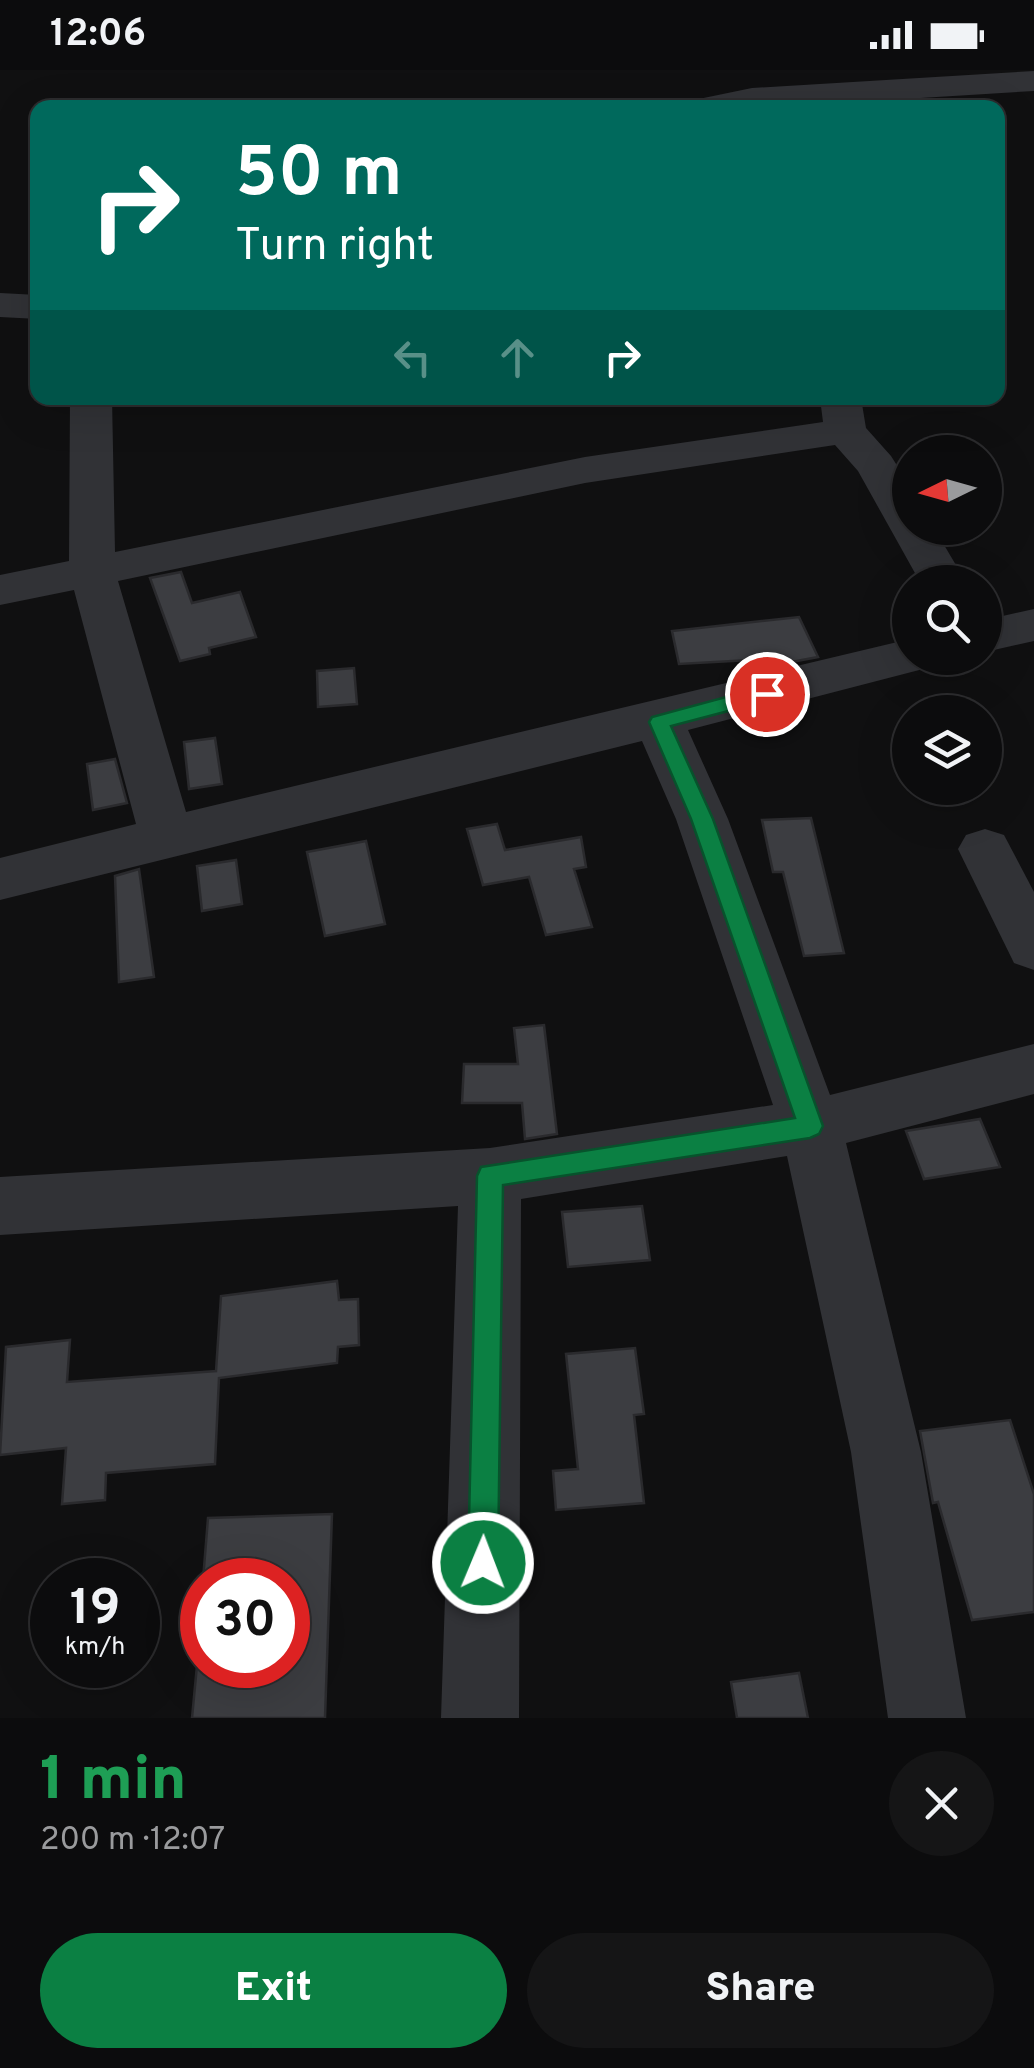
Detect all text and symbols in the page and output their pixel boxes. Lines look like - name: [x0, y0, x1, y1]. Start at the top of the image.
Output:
- text: 12:06: [50, 11, 146, 60]
- text: 50 m: [235, 132, 402, 221]
- icon: right: [70, 140, 200, 270]
- text: Turn right: [235, 219, 434, 276]
- icon: left: [385, 330, 440, 385]
- icon: ahead: [490, 330, 545, 385]
- icon: right: [595, 330, 650, 385]
- north arrow: [892, 435, 1002, 545]
- map controls: [892, 435, 1002, 805]
- button: search: [892, 565, 1002, 675]
- pin: [725, 652, 810, 737]
- icon: arrive: [740, 667, 795, 722]
- button: layers: [892, 695, 1002, 805]
- position arrow: [431, 1511, 535, 1615]
- speed limit sign: 30: [180, 1558, 310, 1688]
- text: 19: [70, 1579, 120, 1642]
- text: km/h: [65, 1632, 125, 1664]
- text: 1 min: [40, 1745, 187, 1821]
- button: close: [889, 1751, 994, 1856]
- text: 200 m · 12:07: [40, 1821, 225, 1861]
- button: Exit: [40, 1933, 507, 2048]
- button: Share: [527, 1933, 994, 2048]

